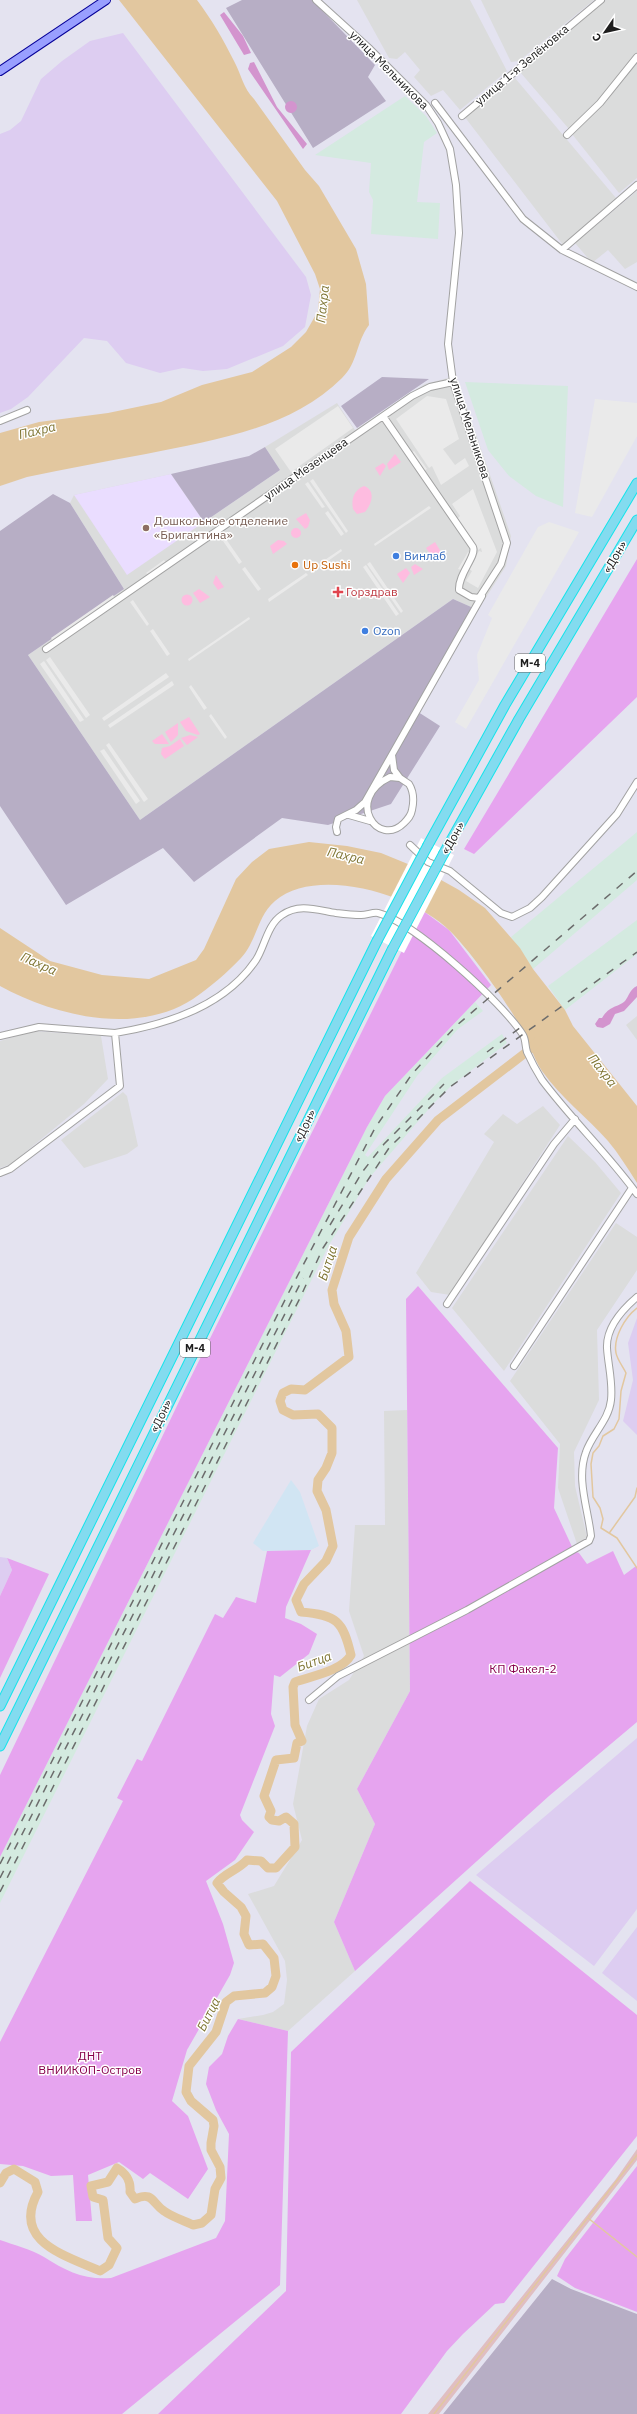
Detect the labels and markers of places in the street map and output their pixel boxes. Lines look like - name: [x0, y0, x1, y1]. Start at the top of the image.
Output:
- place label: Дошкольное отделение «Бригантина»: [154, 513, 288, 542]
- marker: Дошкольное отделение «Бригантина»: [141, 523, 151, 533]
- place label: Винлаб: [404, 548, 446, 563]
- marker: Винлаб: [391, 551, 401, 561]
- place label: Up Sushi: [303, 557, 350, 572]
- marker: Up Sushi: [290, 560, 300, 570]
- place label: Горздрав: [346, 584, 398, 599]
- marker: Горздрав: [333, 587, 343, 597]
- place label: Ozon: [373, 623, 400, 638]
- marker: Ozon: [360, 626, 370, 636]

